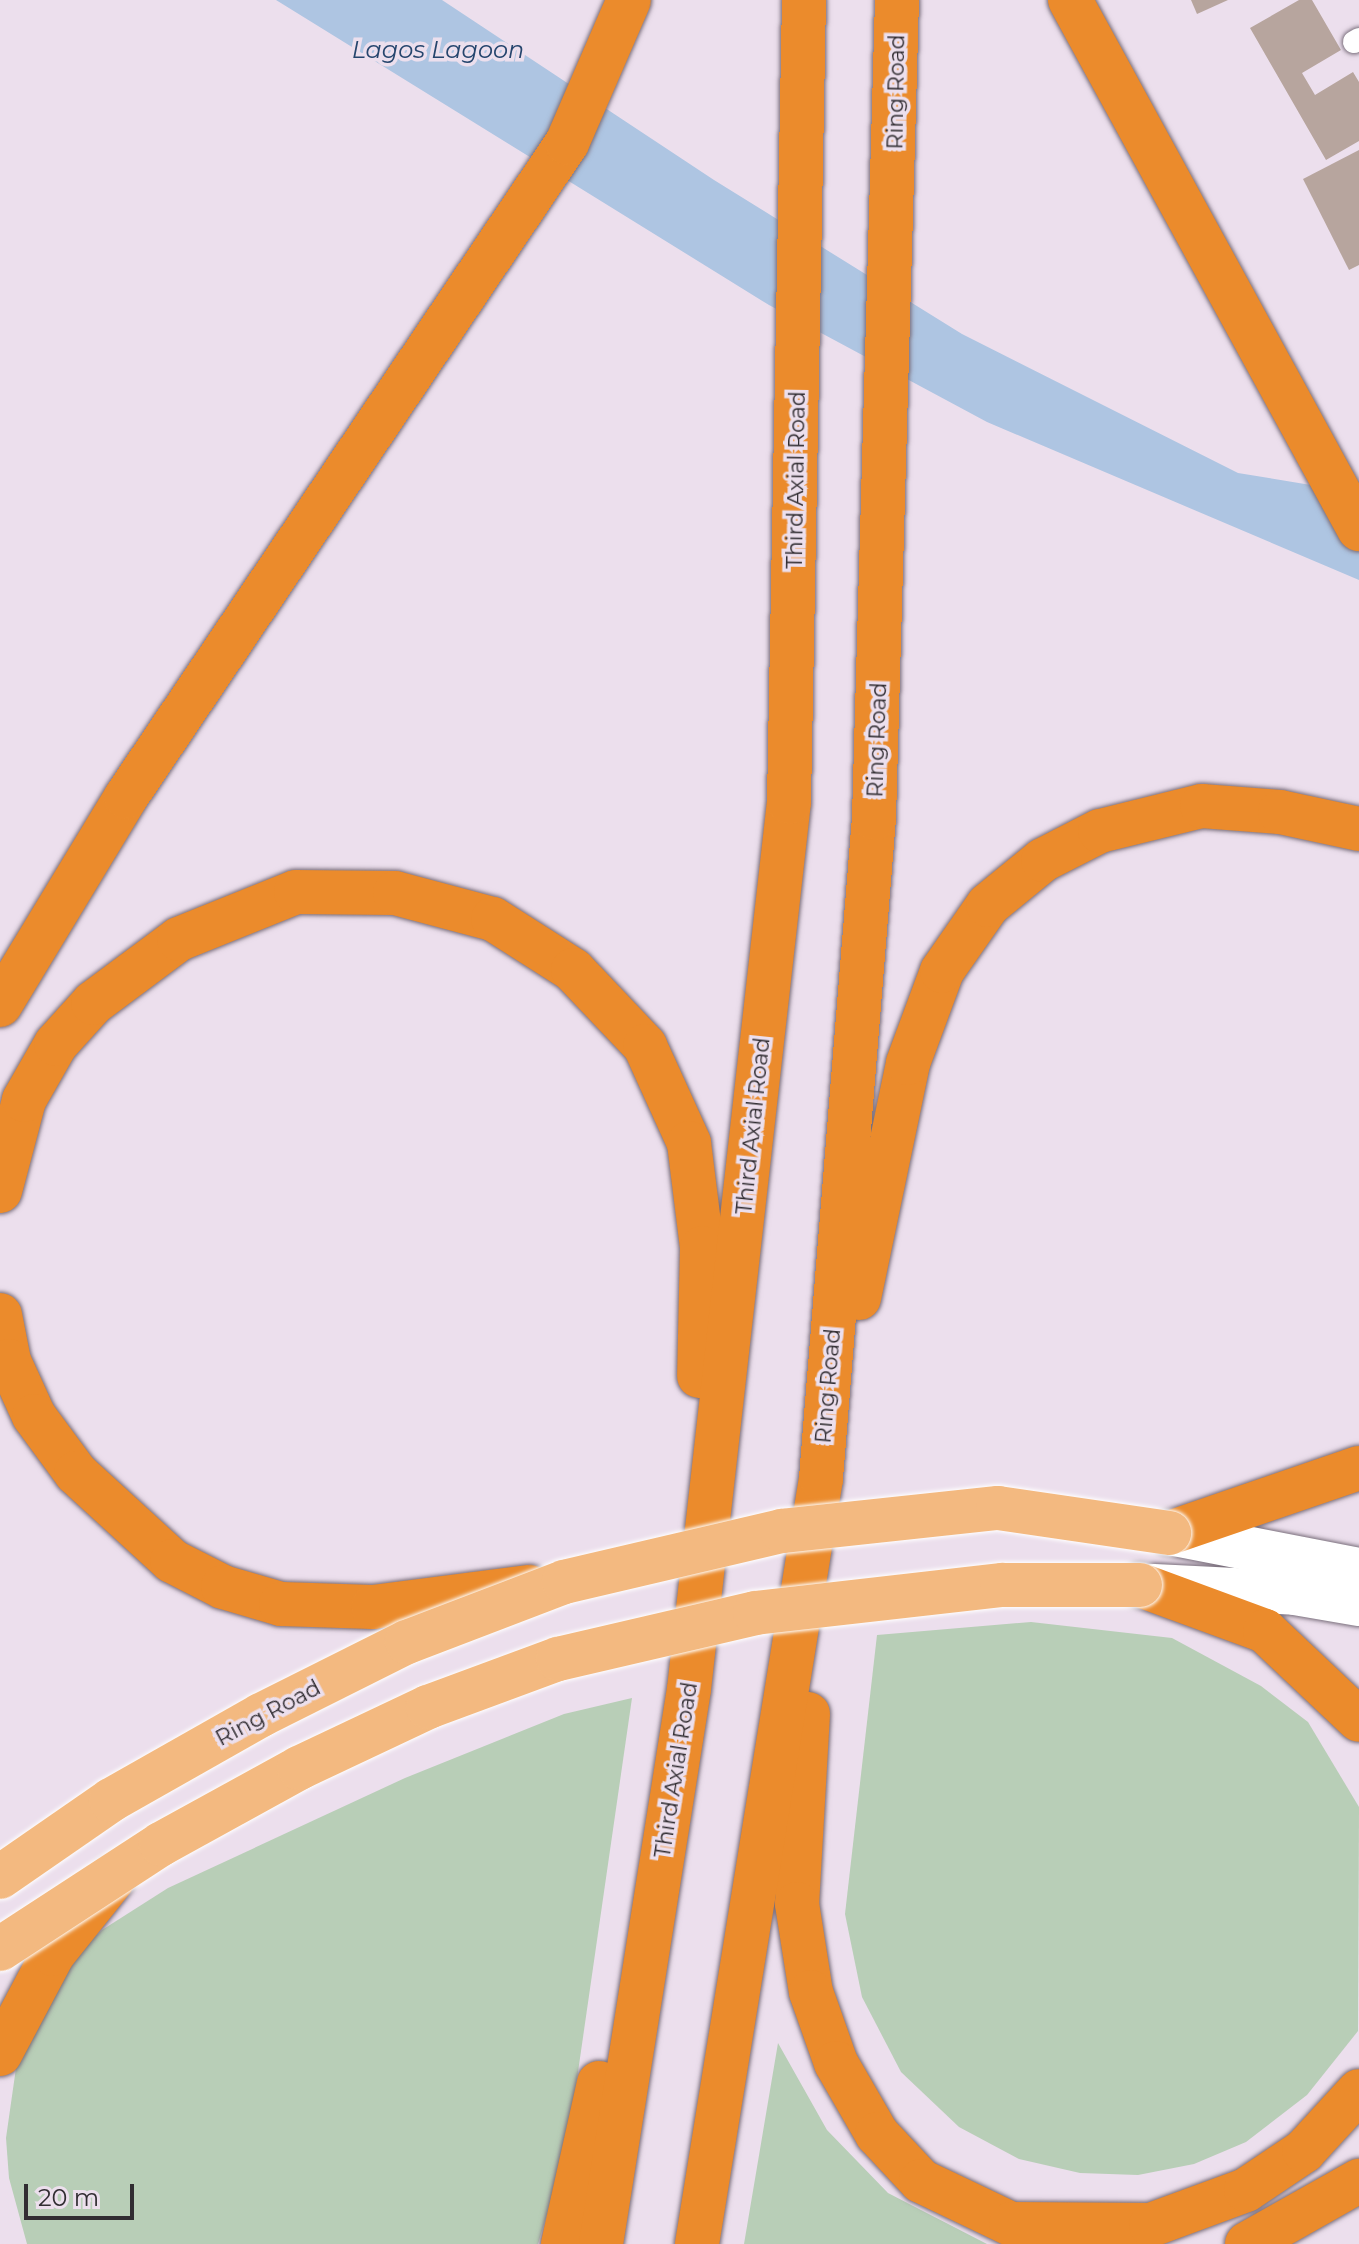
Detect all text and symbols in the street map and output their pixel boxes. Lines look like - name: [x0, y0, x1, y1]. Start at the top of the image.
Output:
- street label: Ring Road: [882, 34, 910, 150]
- water label: Lagos Lagoon: [352, 36, 524, 64]
- street label: Third Axial Road: [781, 391, 811, 569]
- street label: Ring Road: [862, 682, 892, 798]
- street label: Third Axial Road: [731, 1036, 775, 1216]
- street label: Ring Road: [810, 1328, 846, 1444]
- street label: Ring Road: [211, 1674, 325, 1752]
- street label: Third Axial Road: [649, 1680, 703, 1860]
- scale bar: [28, 2168, 138, 2218]
- text: 20 m: [38, 2183, 99, 2212]

